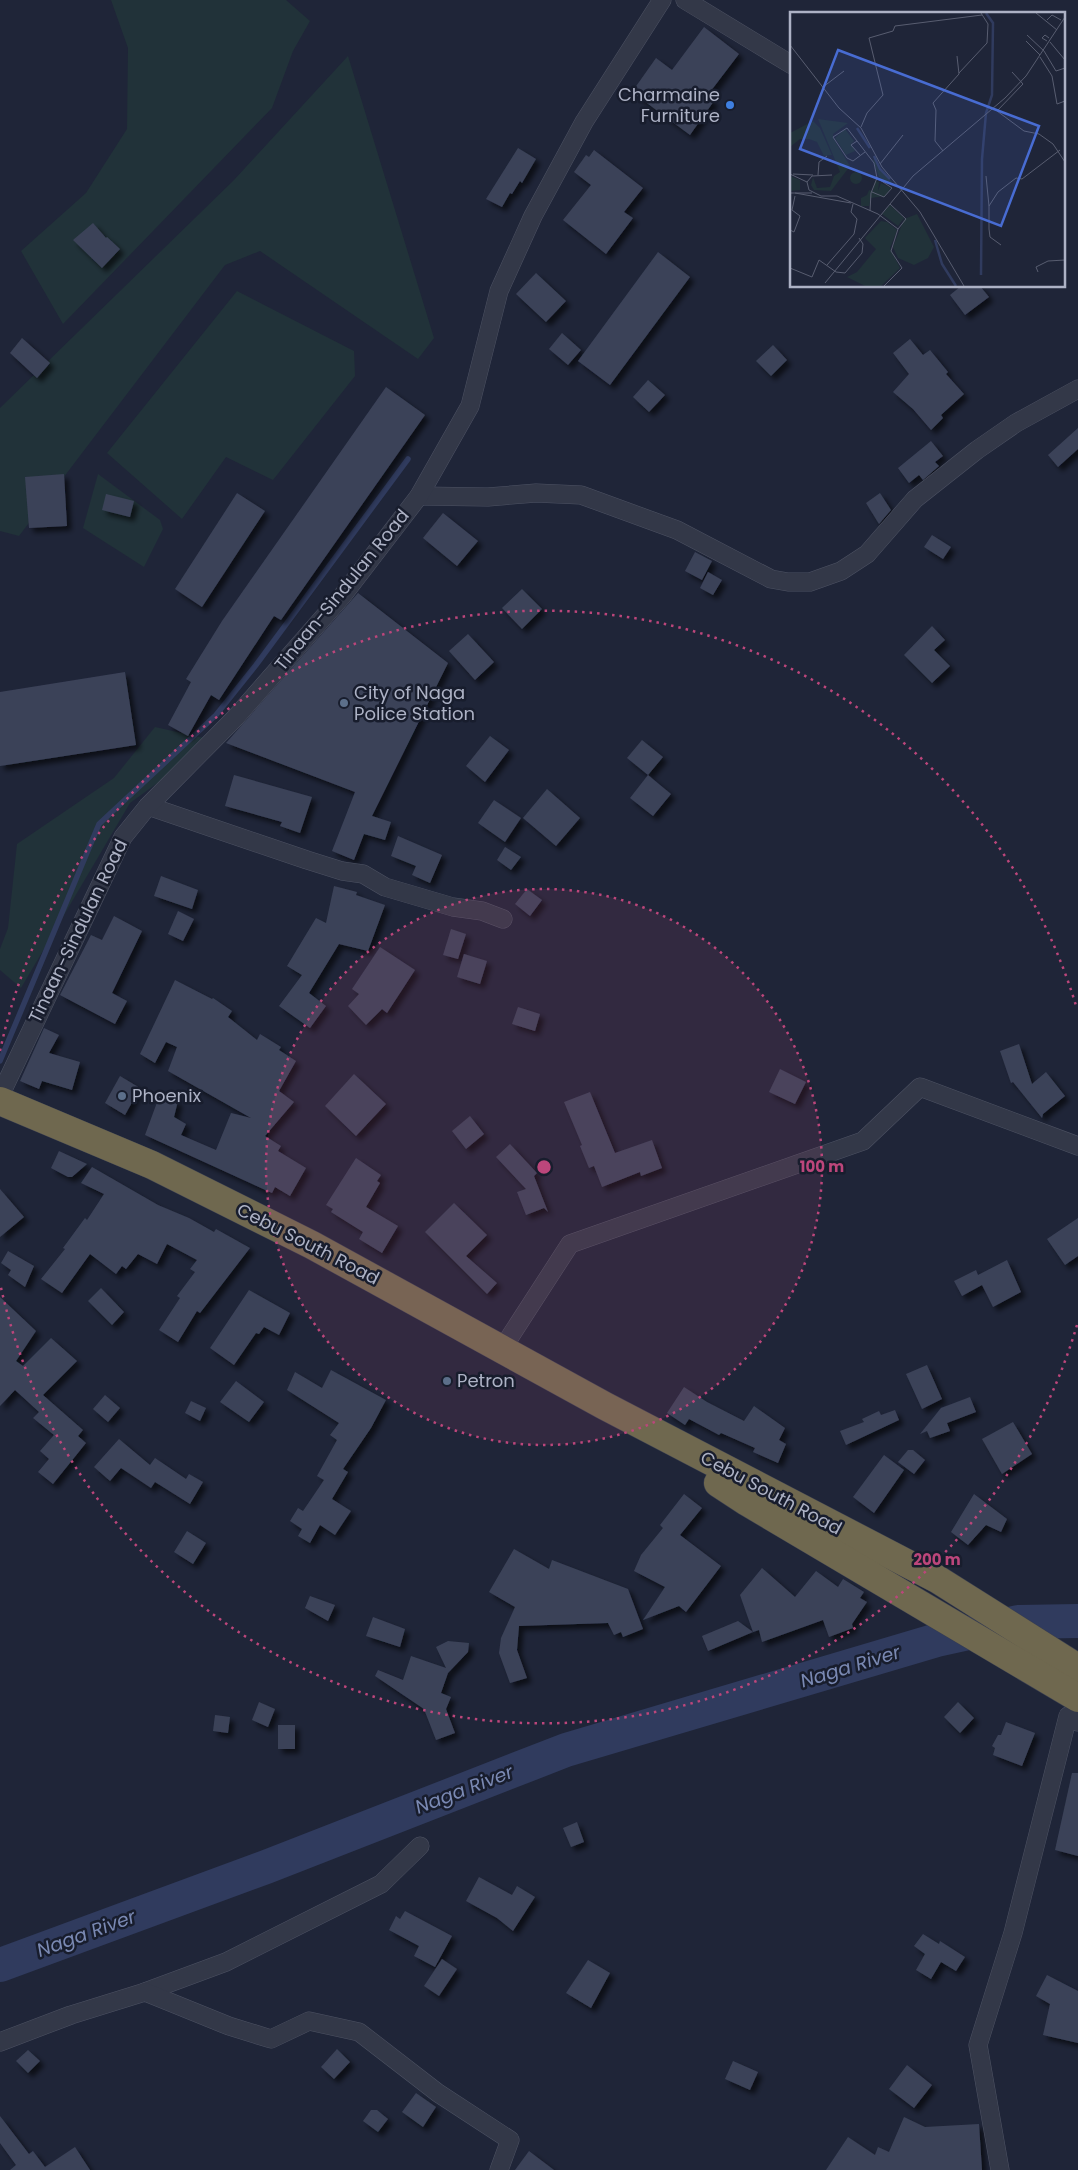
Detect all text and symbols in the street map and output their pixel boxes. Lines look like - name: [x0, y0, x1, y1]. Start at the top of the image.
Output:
- inset map: [790, 12, 1066, 288]
- place label: Charmaine Furniture: [618, 82, 720, 128]
- marker: Charmaine Furniture: [724, 99, 736, 111]
- street label: Tinaan-Sindulan Road: [269, 504, 415, 676]
- place label: City of Naga Police Station: [354, 680, 475, 726]
- marker: City of Naga Police Station: [338, 697, 350, 709]
- street label: Tinaan-Sindulan Road: [22, 835, 133, 1027]
- place label: Phoenix: [132, 1083, 202, 1108]
- marker: Phoenix: [116, 1090, 128, 1102]
- text: 100 m: [800, 1156, 844, 1177]
- centre of rings: [535, 1158, 553, 1176]
- street label: Cebu South Road: [233, 1197, 384, 1290]
- place label: Petron: [457, 1368, 515, 1393]
- marker: Petron: [441, 1375, 453, 1387]
- street label: Cebu South Road: [696, 1445, 846, 1540]
- text: 200 m: [913, 1549, 961, 1570]
- water label: Naga River: [797, 1638, 904, 1694]
- water label: Naga River: [411, 1758, 518, 1821]
- water label: Naga River: [33, 1903, 140, 1964]

